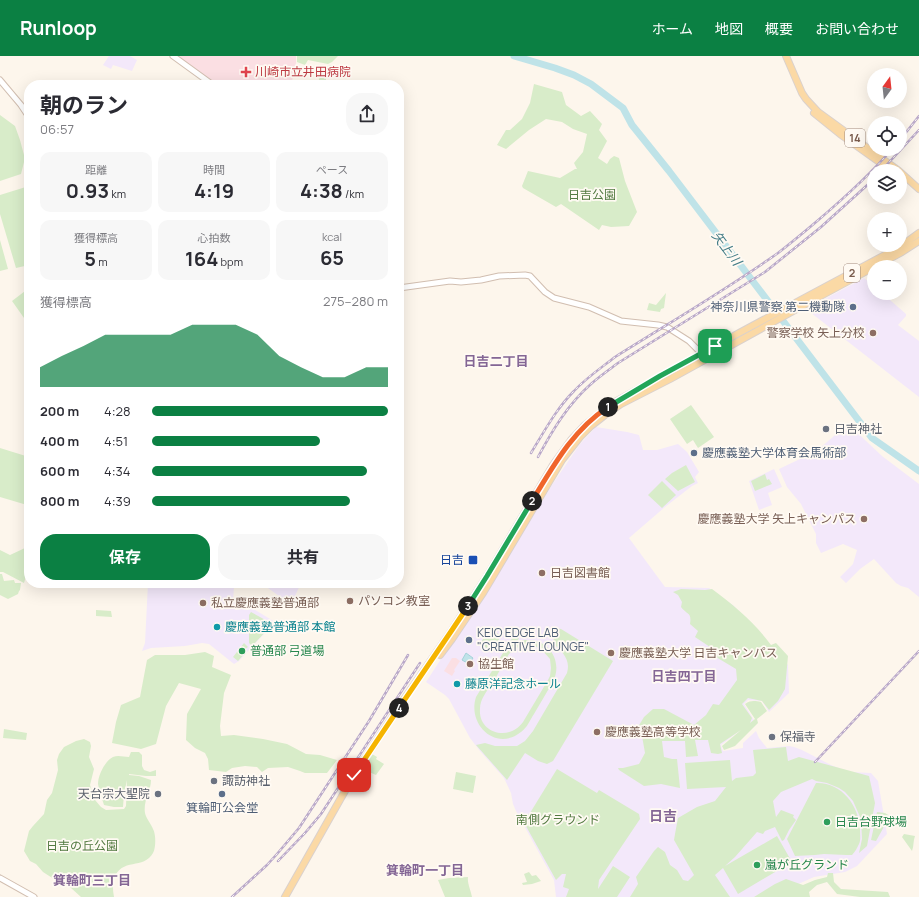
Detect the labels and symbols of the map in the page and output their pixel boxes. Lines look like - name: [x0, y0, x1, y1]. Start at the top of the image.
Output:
- place label: 川崎市立井田病院: [255, 63, 351, 80]
- marker: 川崎市立井田病院: [240, 66, 252, 78]
- north arrow: [867, 68, 907, 108]
- road number: 14: [845, 129, 865, 147]
- park label: 日吉公園: [568, 186, 616, 203]
- water label: 矢上川: [708, 227, 747, 271]
- road number: 2: [844, 264, 860, 282]
- place label: 神奈川県警察 第二機動隊: [711, 298, 845, 315]
- marker: 神奈川県警察 第二機動隊: [848, 302, 858, 312]
- place label: 警察学校 矢上分校: [767, 324, 865, 341]
- marker: 警察学校 矢上分校: [868, 328, 878, 338]
- pin: [698, 329, 732, 363]
- district label: 日吉二丁目: [463, 352, 529, 370]
- pin: 1: [598, 397, 618, 417]
- place label: 日吉神社: [834, 420, 882, 437]
- marker: 日吉神社: [821, 424, 831, 434]
- place label: 慶應義塾大学体育会馬術部: [702, 444, 846, 461]
- marker: 慶應義塾大学体育会馬術部: [689, 448, 699, 458]
- pin: 2: [522, 491, 542, 511]
- place label: 慶應義塾大学 矢上キャンパス: [698, 510, 856, 527]
- marker: 慶應義塾大学 矢上キャンパス: [859, 514, 869, 524]
- place label: 日吉: [440, 551, 464, 568]
- marker: 日吉: [467, 554, 479, 566]
- place label: 日吉図書館: [550, 564, 610, 581]
- marker: 日吉図書館: [537, 568, 547, 578]
- place label: パソコン教室: [358, 592, 430, 609]
- place label: 私立慶應義塾普通部: [211, 594, 319, 611]
- marker: パソコン教室: [345, 596, 355, 606]
- pin: 3: [458, 596, 478, 616]
- marker: 私立慶應義塾普通部: [198, 598, 208, 608]
- place label: 慶應義塾普通部 本館: [225, 618, 335, 635]
- marker: 慶應義塾普通部 本館: [212, 622, 222, 632]
- place label: KEIO EDGE LAB "CREATIVE LOUNGE": [477, 624, 589, 655]
- marker: KEIO EDGE LAB "CREATIVE LOUNGE": [464, 635, 474, 645]
- place label: 普通部 弓道場: [250, 642, 324, 659]
- place label: 慶應義塾大学 日吉キャンパス: [619, 644, 777, 661]
- marker: 普通部 弓道場: [237, 646, 247, 656]
- marker: 慶應義塾大学 日吉キャンパス: [606, 648, 616, 658]
- place label: 協生館: [478, 655, 514, 672]
- marker: 協生館: [465, 659, 475, 669]
- district label: 日吉四丁目: [651, 667, 717, 685]
- place label: 藤原洋記念ホール: [465, 675, 561, 692]
- marker: 藤原洋記念ホール: [452, 679, 462, 689]
- pin: 4: [389, 698, 409, 718]
- place label: 慶應義塾高等学校: [605, 723, 701, 740]
- marker: 慶應義塾高等学校: [592, 727, 602, 737]
- place label: 保福寺: [780, 728, 816, 745]
- marker: 保福寺: [767, 732, 777, 742]
- pin: [337, 758, 371, 792]
- place label: 諏訪神社: [222, 772, 270, 789]
- marker: 諏訪神社: [209, 776, 219, 786]
- place label: 天台宗大聖院: [78, 785, 150, 802]
- marker: 天台宗大聖院: [153, 789, 163, 799]
- marker: 箕輪町公会堂: [217, 789, 227, 799]
- place label: 箕輪町公会堂: [186, 799, 258, 816]
- district label: 日吉: [649, 806, 677, 825]
- park label: 南側グラウンド: [516, 811, 600, 828]
- place label: 日吉台野球場: [835, 813, 907, 830]
- marker: 日吉台野球場: [822, 817, 832, 827]
- park label: 日吉の丘公園: [46, 837, 118, 854]
- place label: 嵐が丘グランド: [765, 856, 849, 873]
- marker: 嵐が丘グランド: [752, 860, 762, 870]
- district label: 箕輪町一丁目: [386, 861, 464, 879]
- district label: 箕輪町三丁目: [53, 871, 131, 889]

